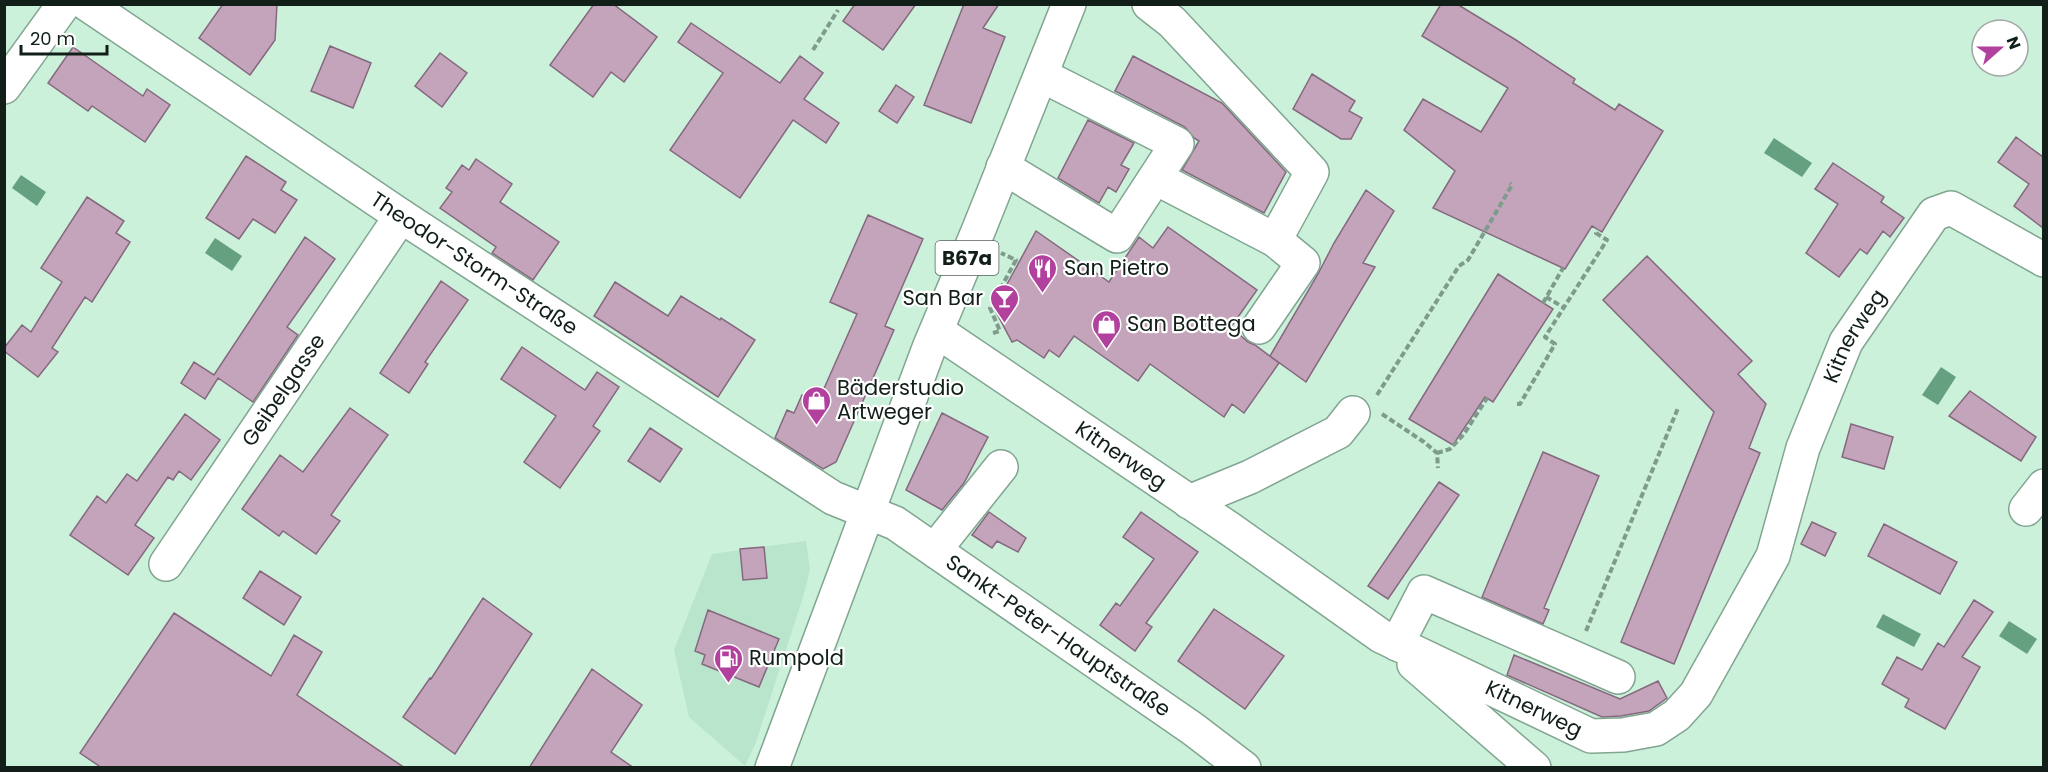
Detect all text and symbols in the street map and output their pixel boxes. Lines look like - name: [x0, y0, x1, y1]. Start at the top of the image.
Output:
- scale bar: [21, 18, 106, 56]
- north arrow: [1970, 18, 2030, 78]
- text: 20 m: [30, 26, 75, 51]
- text: N: [2001, 33, 2026, 53]
- street label: Theodor-Storm-Straße: [365, 185, 584, 342]
- road number: B67a: [936, 241, 998, 275]
- restaurant icon: San Pietro: [1027, 252, 1059, 294]
- place label: San Pietro: [1064, 253, 1169, 282]
- bar icon: San Bar: [988, 282, 1020, 324]
- place label: San Bar: [903, 283, 983, 312]
- street label: Kitnerweg: [1816, 283, 1892, 387]
- shop icon: San Bottega: [1090, 308, 1122, 350]
- place label: San Bottega: [1127, 309, 1256, 338]
- street label: Geibelgasse: [235, 328, 332, 452]
- place label: Bäderstudio Artweger: [837, 373, 964, 426]
- shop icon: Bäderstudio Artweger: [800, 384, 832, 426]
- street label: Kitnerweg: [1070, 414, 1173, 496]
- street label: Sankt-Peter-Hauptstraße: [940, 547, 1177, 723]
- fuel station icon: Rumpold: [712, 642, 744, 684]
- place label: Rumpold: [749, 643, 844, 672]
- street label: Kitnerweg: [1481, 673, 1587, 744]

